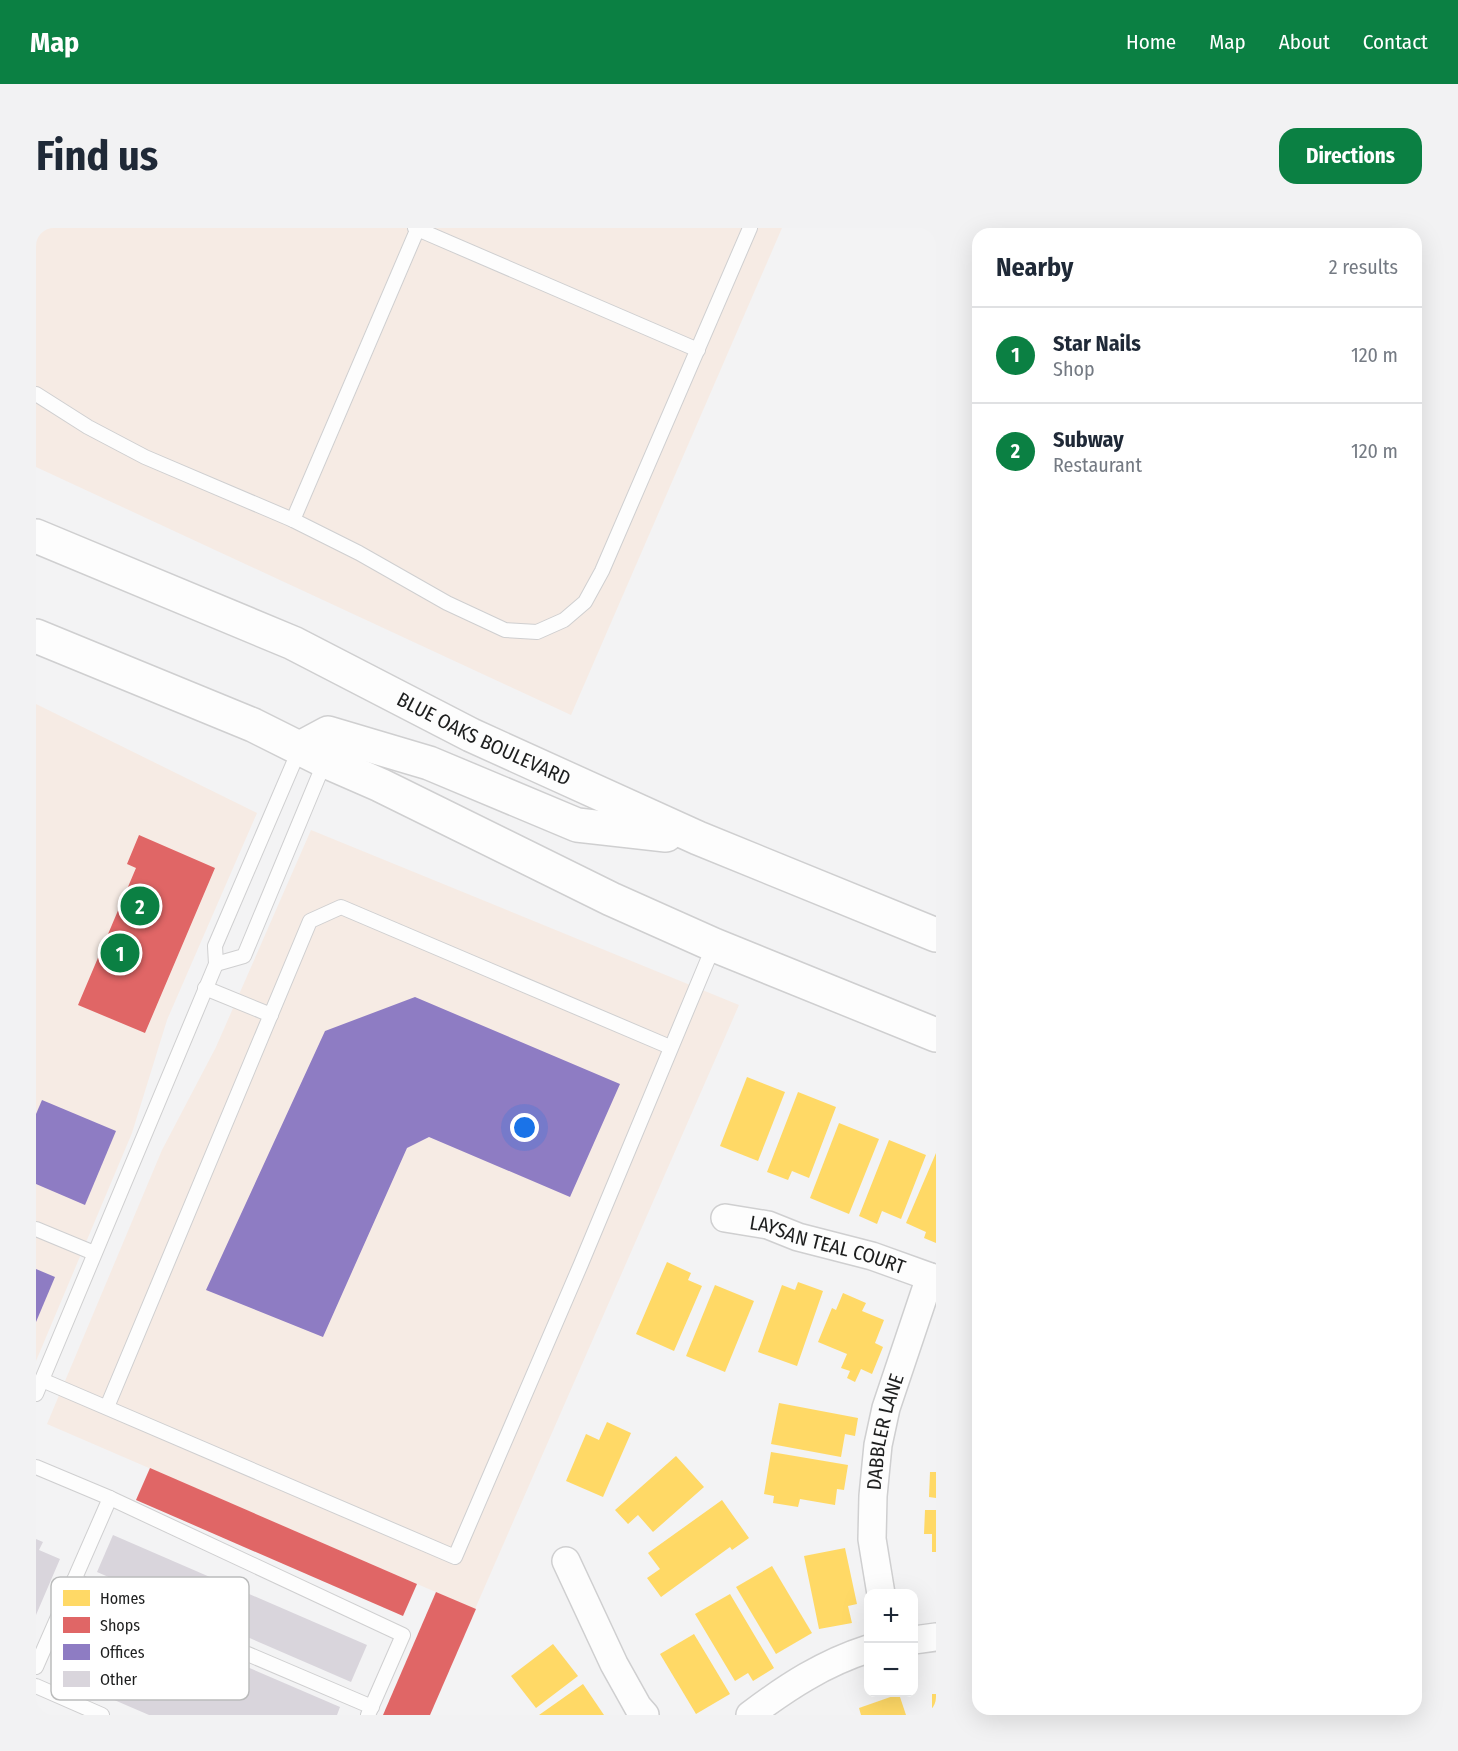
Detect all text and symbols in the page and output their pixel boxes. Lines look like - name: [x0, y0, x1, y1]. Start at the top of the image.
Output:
- text: Map: [30, 26, 79, 59]
- text: Home: [1126, 29, 1176, 55]
- text: Map: [1209, 29, 1246, 55]
- text: About: [1279, 29, 1330, 55]
- text: Contact: [1363, 29, 1428, 55]
- button: Directions: [1279, 128, 1422, 184]
- text: Find us: [36, 131, 158, 181]
- text: Nearby: [996, 252, 1073, 283]
- text: 2 results: [1329, 255, 1398, 279]
- text: Star Nails: [1053, 330, 1141, 357]
- text: 1: [1011, 343, 1020, 367]
- text: 120 m: [1351, 343, 1398, 367]
- text: Shop: [1053, 357, 1095, 381]
- text: Subway: [1053, 426, 1124, 453]
- text: 2: [1011, 439, 1020, 463]
- text: 120 m: [1351, 439, 1398, 463]
- text: Restaurant: [1053, 453, 1142, 477]
- street label: BLUE OAKS BOULEVARD: [393, 687, 574, 791]
- pin: 2: [120, 884, 160, 928]
- pin: 1: [100, 930, 140, 976]
- your location: [510, 1113, 539, 1142]
- street label: LAYSAN TEAL COURT: [748, 1210, 909, 1279]
- street label: DABBLER LANE: [862, 1371, 909, 1491]
- legend: [51, 1577, 249, 1700]
- text: Homes: [100, 1589, 145, 1608]
- map controls: [864, 1589, 918, 1697]
- button: +: [864, 1589, 918, 1643]
- text: Shops: [100, 1616, 140, 1635]
- text: Offices: [100, 1643, 145, 1662]
- button: −: [864, 1643, 918, 1697]
- text: Other: [100, 1670, 138, 1689]

